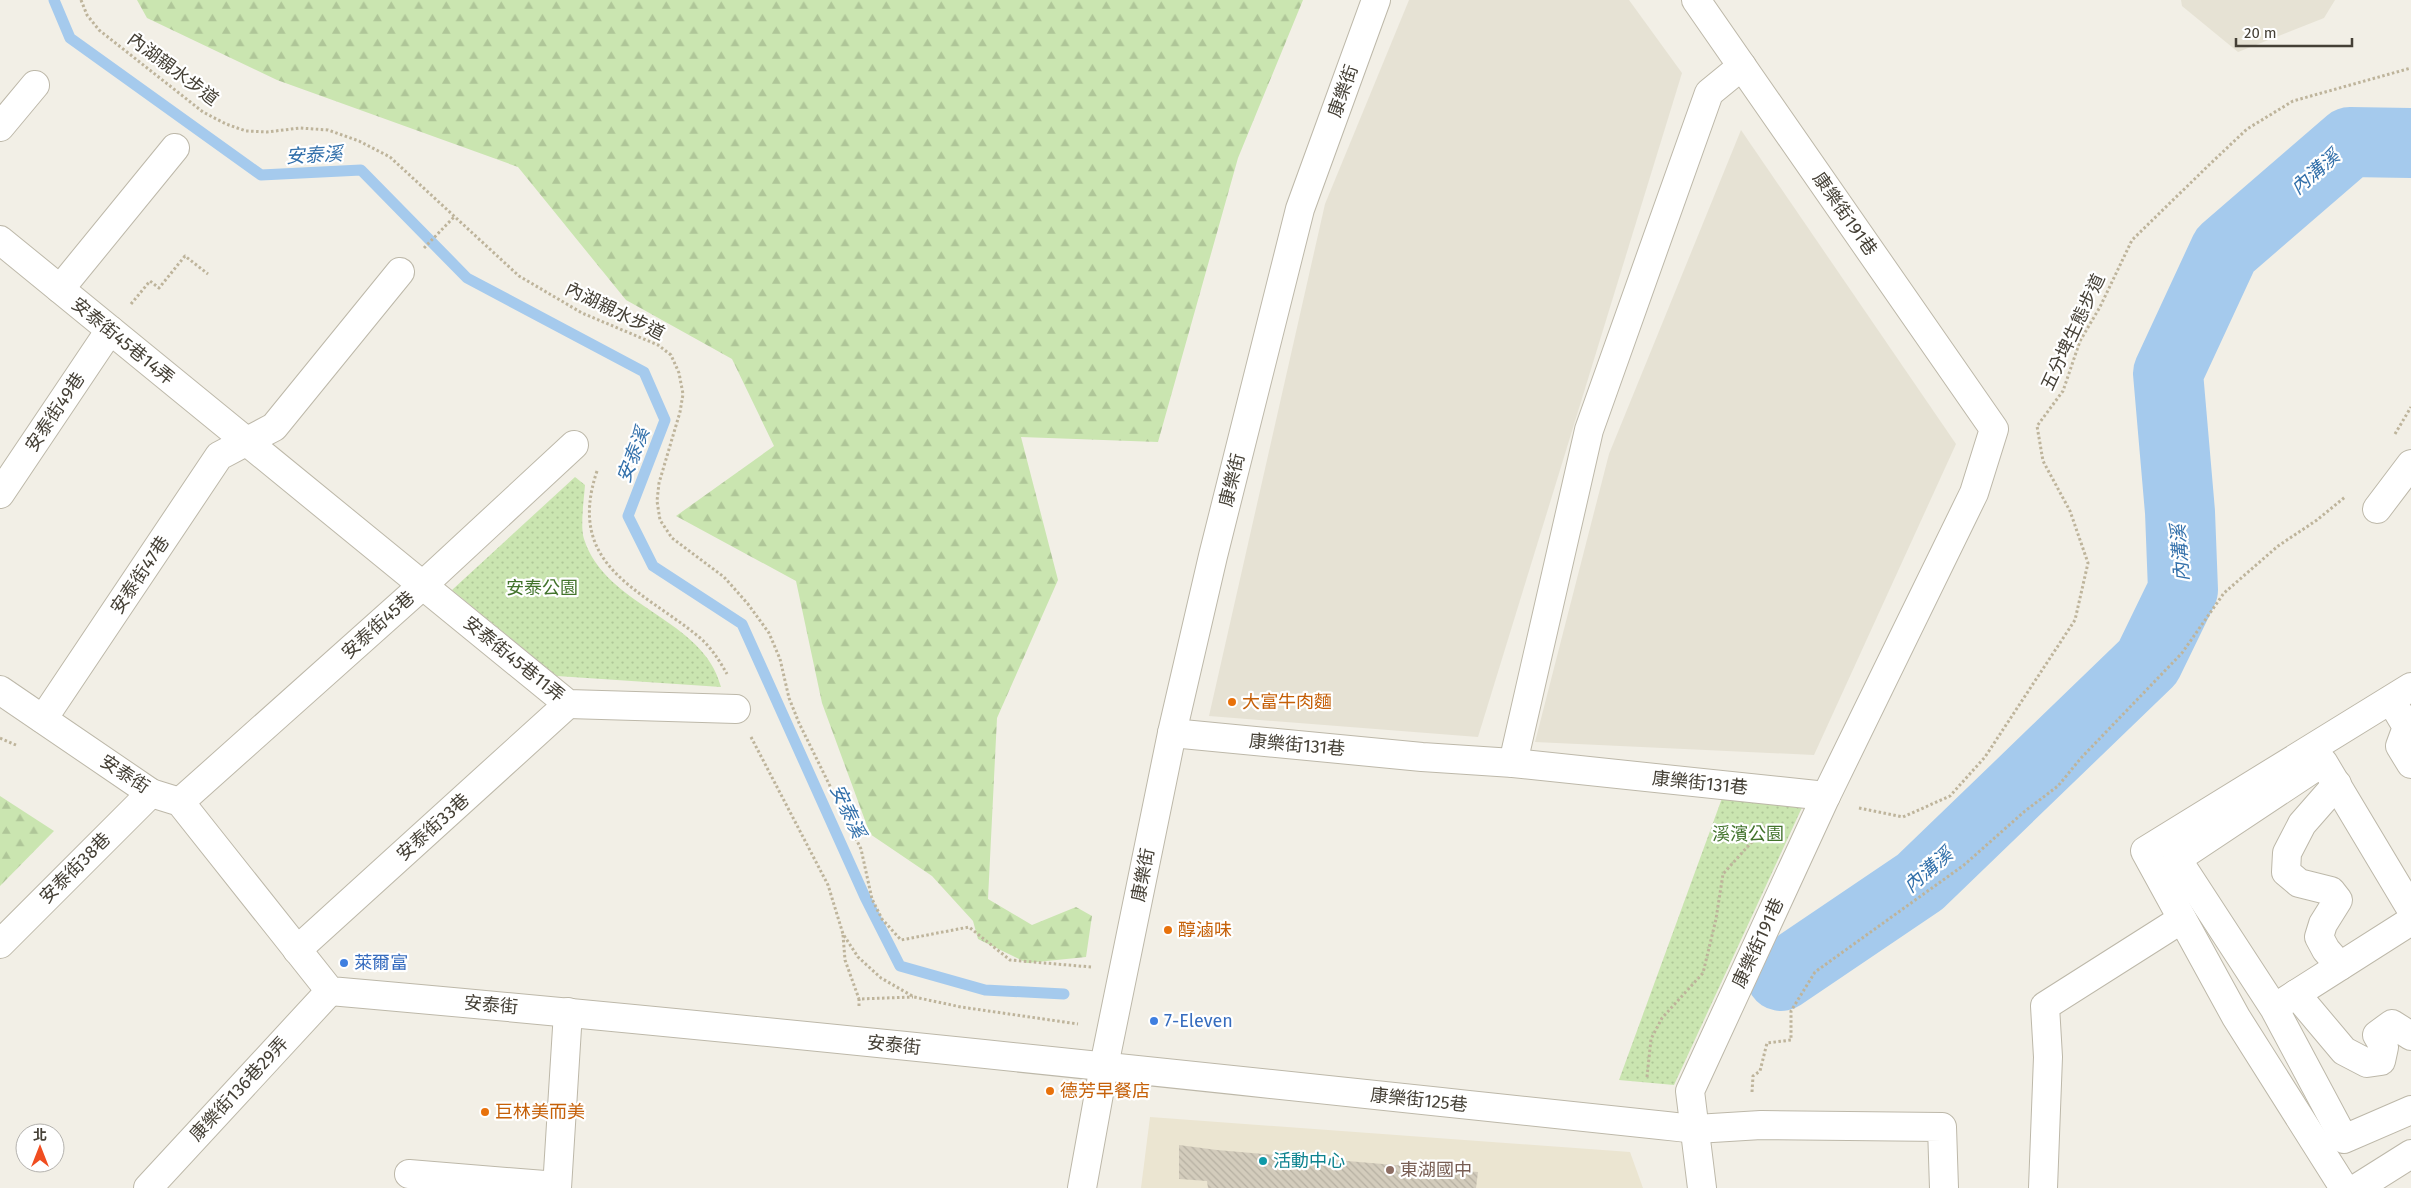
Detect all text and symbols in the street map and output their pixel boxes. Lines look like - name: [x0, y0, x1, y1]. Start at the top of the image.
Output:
- scale bar: [2236, 15, 2352, 47]
- text: 20 m: [2244, 24, 2277, 42]
- street label: 內湖親水步道: [123, 28, 223, 110]
- street label: 康樂街: [1323, 62, 1363, 120]
- water label: 安泰溪: [285, 142, 346, 168]
- water label: 內溝溪: [2286, 143, 2346, 199]
- street label: 康樂街191巷: [1808, 168, 1882, 260]
- street label: 五分埤生態步道: [2036, 270, 2110, 394]
- street label: 內湖親水步道: [562, 277, 668, 345]
- street label: 安泰街45巷14弄: [67, 293, 179, 389]
- street label: 安泰街49巷: [21, 368, 89, 456]
- water label: 安泰溪: [612, 421, 655, 486]
- street label: 康樂街: [1215, 451, 1249, 509]
- water label: 內溝溪: [2166, 521, 2193, 582]
- street label: 安泰街47巷: [106, 532, 174, 618]
- park label: 安泰公園: [506, 577, 578, 599]
- street label: 安泰街45巷: [337, 587, 419, 663]
- street label: 安泰街45巷11弄: [459, 612, 569, 706]
- place label: 大富牛肉麵: [1242, 691, 1332, 713]
- marker: 大富牛肉麵: [1226, 696, 1238, 708]
- street label: 康樂街131巷: [1248, 730, 1346, 760]
- street label: 安泰街: [96, 750, 154, 798]
- street label: 康樂街131巷: [1651, 767, 1749, 799]
- water label: 安泰溪: [826, 780, 872, 844]
- street label: 安泰街33巷: [392, 789, 474, 865]
- park label: 溪濱公園: [1712, 823, 1784, 845]
- street label: 安泰街38巷: [35, 828, 115, 908]
- water label: 內溝溪: [1899, 841, 1959, 897]
- street label: 康樂街: [1127, 846, 1159, 904]
- street label: 康樂街191巷: [1728, 895, 1788, 991]
- place label: 醇滷味: [1178, 919, 1232, 941]
- marker: 醇滷味: [1162, 924, 1174, 936]
- place label: 萊爾富: [354, 952, 408, 974]
- marker: 萊爾富: [338, 957, 350, 969]
- street label: 安泰街: [463, 992, 519, 1018]
- place label: 7-Eleven: [1164, 1010, 1233, 1032]
- marker: 7-Eleven: [1148, 1015, 1160, 1027]
- street label: 安泰街: [866, 1031, 922, 1059]
- street label: 康樂街136巷29弄: [185, 1032, 293, 1146]
- place label: 德芳早餐店: [1060, 1080, 1150, 1102]
- street label: 康樂街125巷: [1369, 1084, 1469, 1116]
- marker: 德芳早餐店: [1044, 1085, 1056, 1097]
- place label: 巨林美而美: [495, 1101, 585, 1123]
- marker: 巨林美而美: [479, 1106, 491, 1118]
- north arrow: [15, 1123, 65, 1173]
- text: 北: [33, 1127, 47, 1144]
- place label: 活動中心: [1273, 1150, 1345, 1172]
- marker: 活動中心: [1257, 1155, 1269, 1167]
- place label: 東湖國中: [1400, 1159, 1472, 1181]
- marker: 東湖國中: [1384, 1164, 1396, 1176]

